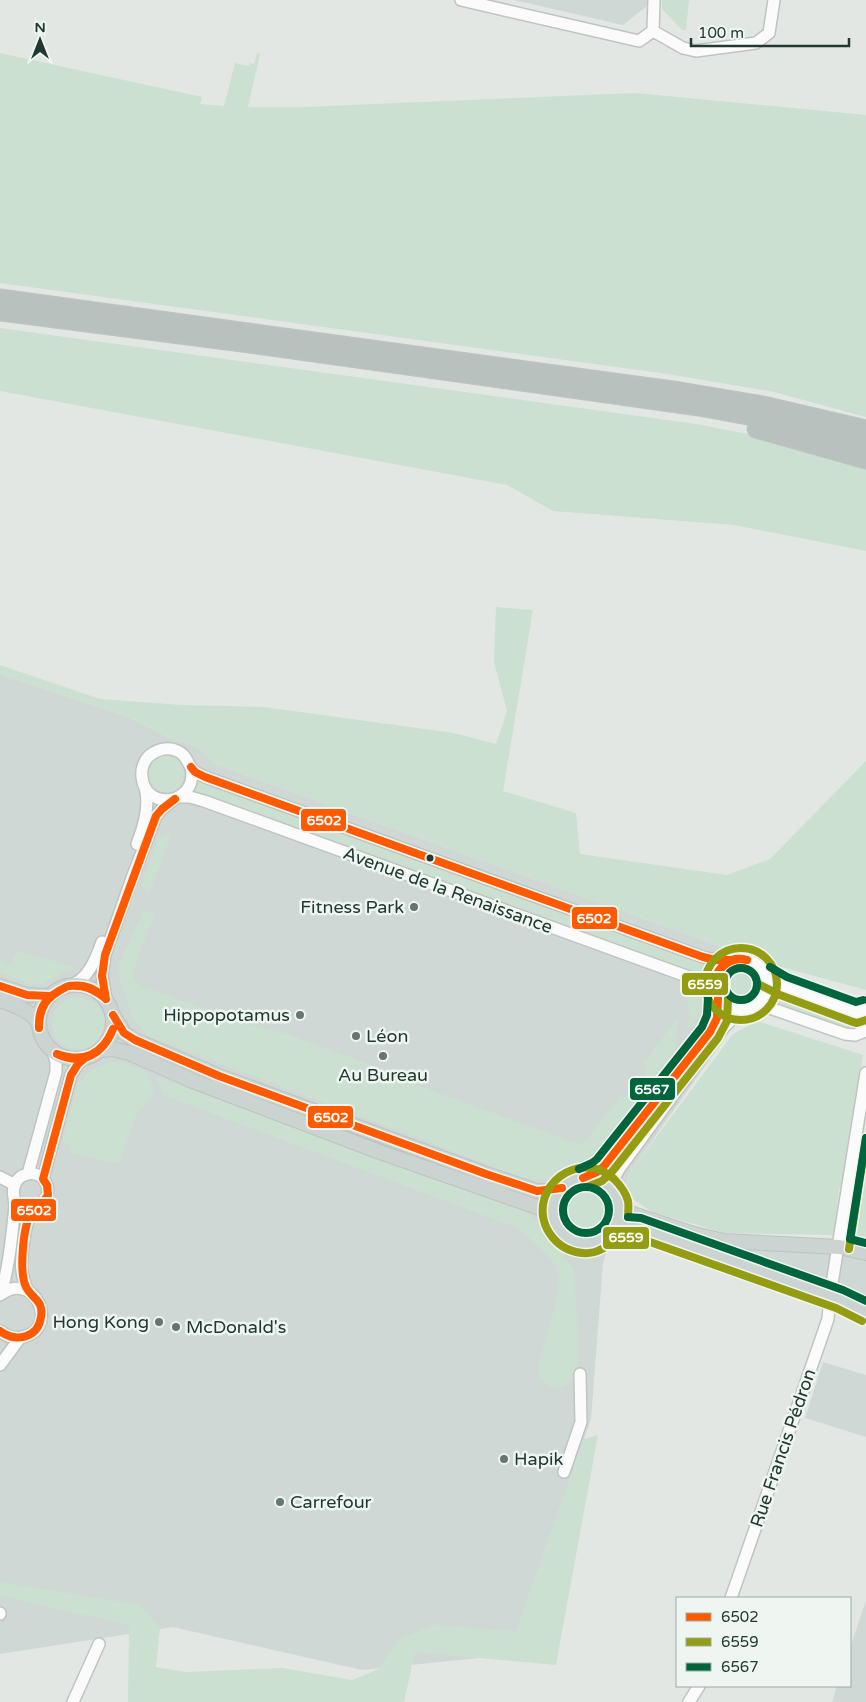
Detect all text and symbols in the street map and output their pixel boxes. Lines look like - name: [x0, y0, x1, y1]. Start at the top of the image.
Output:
- north arrow: [15, 15, 65, 65]
- scale bar: [691, 15, 848, 47]
- text: N: [34, 19, 46, 36]
- text: 100 m: [698, 24, 744, 42]
- line badge: 6502: [300, 808, 347, 832]
- text: 6502: [306, 812, 342, 829]
- street label: Avenue de la Renaissance: [340, 842, 556, 938]
- unlabelled marker: [425, 853, 435, 863]
- place label: Fitness Park: [300, 896, 404, 918]
- marker: Fitness Park: [408, 901, 420, 913]
- line badge: 6502: [571, 906, 618, 930]
- text: 6502: [576, 910, 612, 927]
- line badge: 6559: [681, 972, 729, 996]
- text: 6559: [687, 976, 723, 993]
- place label: Hippopotamus: [163, 1004, 290, 1026]
- marker: Hippopotamus: [294, 1009, 306, 1021]
- place label: Léon: [366, 1025, 408, 1047]
- marker: Léon: [350, 1030, 362, 1042]
- marker: Au Bureau: [377, 1050, 389, 1062]
- place label: Au Bureau: [338, 1064, 428, 1086]
- line badge: 6567: [629, 1077, 676, 1101]
- text: 6567: [634, 1081, 670, 1098]
- line badge: 6502: [307, 1105, 354, 1129]
- text: 6502: [313, 1109, 349, 1126]
- line badge: 6502: [10, 1198, 57, 1222]
- text: 6502: [16, 1202, 52, 1219]
- line badge: 6559: [602, 1226, 650, 1250]
- text: 6559: [608, 1229, 644, 1246]
- place label: Hong Kong: [52, 1311, 149, 1333]
- marker: Hong Kong: [153, 1316, 165, 1328]
- place label: McDonald's: [186, 1316, 286, 1338]
- marker: McDonald's: [170, 1321, 182, 1333]
- street label: Rue Francis Pédron: [746, 1366, 820, 1530]
- place label: Hapik: [514, 1448, 564, 1470]
- marker: Hapik: [498, 1453, 510, 1465]
- place label: Carrefour: [290, 1491, 372, 1513]
- marker: Carrefour: [274, 1496, 286, 1508]
- legend: [676, 1597, 851, 1687]
- text: 6502: [721, 1608, 759, 1626]
- text: 6559: [721, 1633, 759, 1651]
- text: 6567: [721, 1658, 759, 1676]

